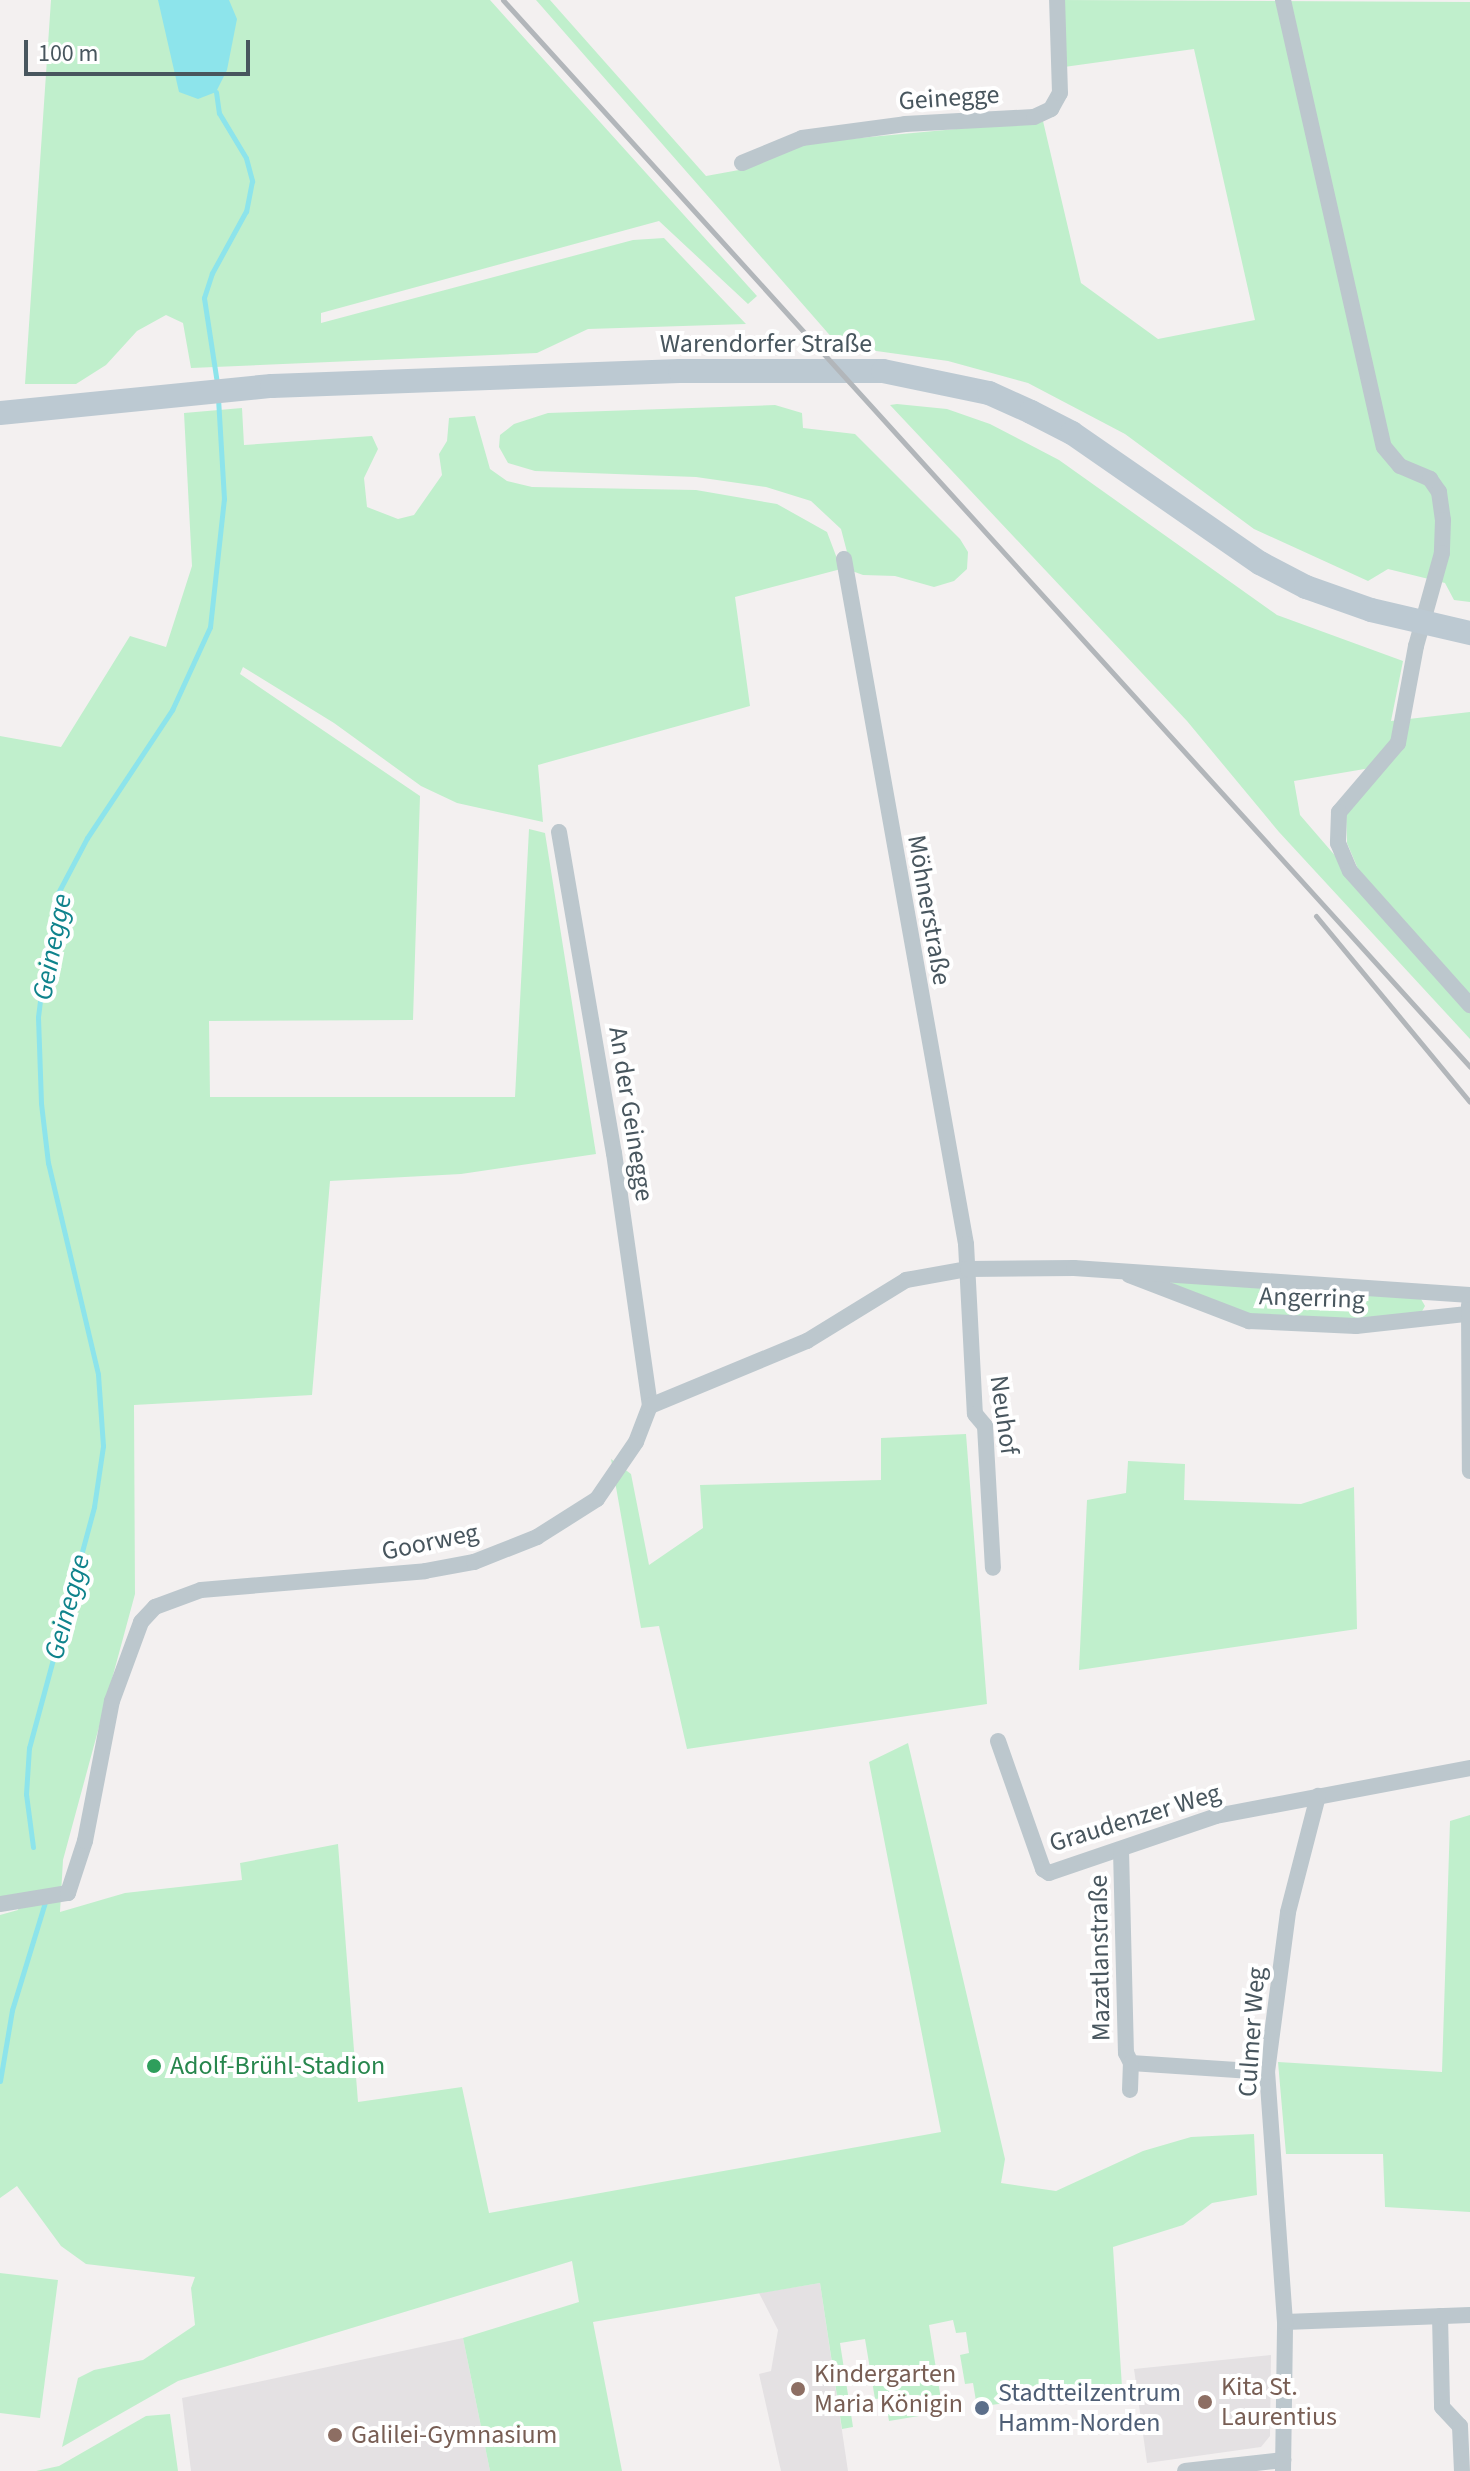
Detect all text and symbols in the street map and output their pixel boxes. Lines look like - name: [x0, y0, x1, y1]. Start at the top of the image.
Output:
- scale bar: [28, 24, 254, 74]
- text: 100 m: [38, 36, 98, 71]
- street label: Geinegge: [898, 79, 1000, 117]
- street label: Warendorfer Straße: [660, 328, 872, 360]
- street label: Möhnerstraße: [900, 833, 958, 987]
- water label: Geinegge: [25, 891, 79, 1003]
- street label: An der Geinegge: [602, 1025, 660, 1203]
- street label: Angerring: [1259, 1281, 1365, 1315]
- street label: Neuhof: [983, 1373, 1025, 1457]
- street label: Goorweg: [379, 1517, 481, 1567]
- water label: Geinegge: [37, 1551, 97, 1663]
- street label: Graudenzer Weg: [1046, 1777, 1224, 1859]
- street label: Mazatlanstraße: [1083, 1874, 1117, 2042]
- street label: Culmer Weg: [1232, 1966, 1272, 2098]
- place label: Adolf-Brühl-Stadion: [170, 2050, 385, 2082]
- marker: Adolf-Brühl-Stadion: [145, 2057, 163, 2075]
- place label: Kindergarten Maria Königin: [814, 2358, 963, 2420]
- place label: Kita St. Laurentius: [1221, 2371, 1337, 2432]
- place label: Stadtteilzentrum Hamm-Norden: [998, 2377, 1181, 2438]
- marker: Kindergarten Maria Königin: [789, 2380, 807, 2398]
- marker: Kita St. Laurentius: [1196, 2393, 1214, 2411]
- marker: Stadtteilzentrum Hamm-Norden: [973, 2399, 991, 2417]
- place label: Galilei-Gymnasium: [351, 2419, 557, 2451]
- marker: Galilei-Gymnasium: [326, 2426, 344, 2444]

